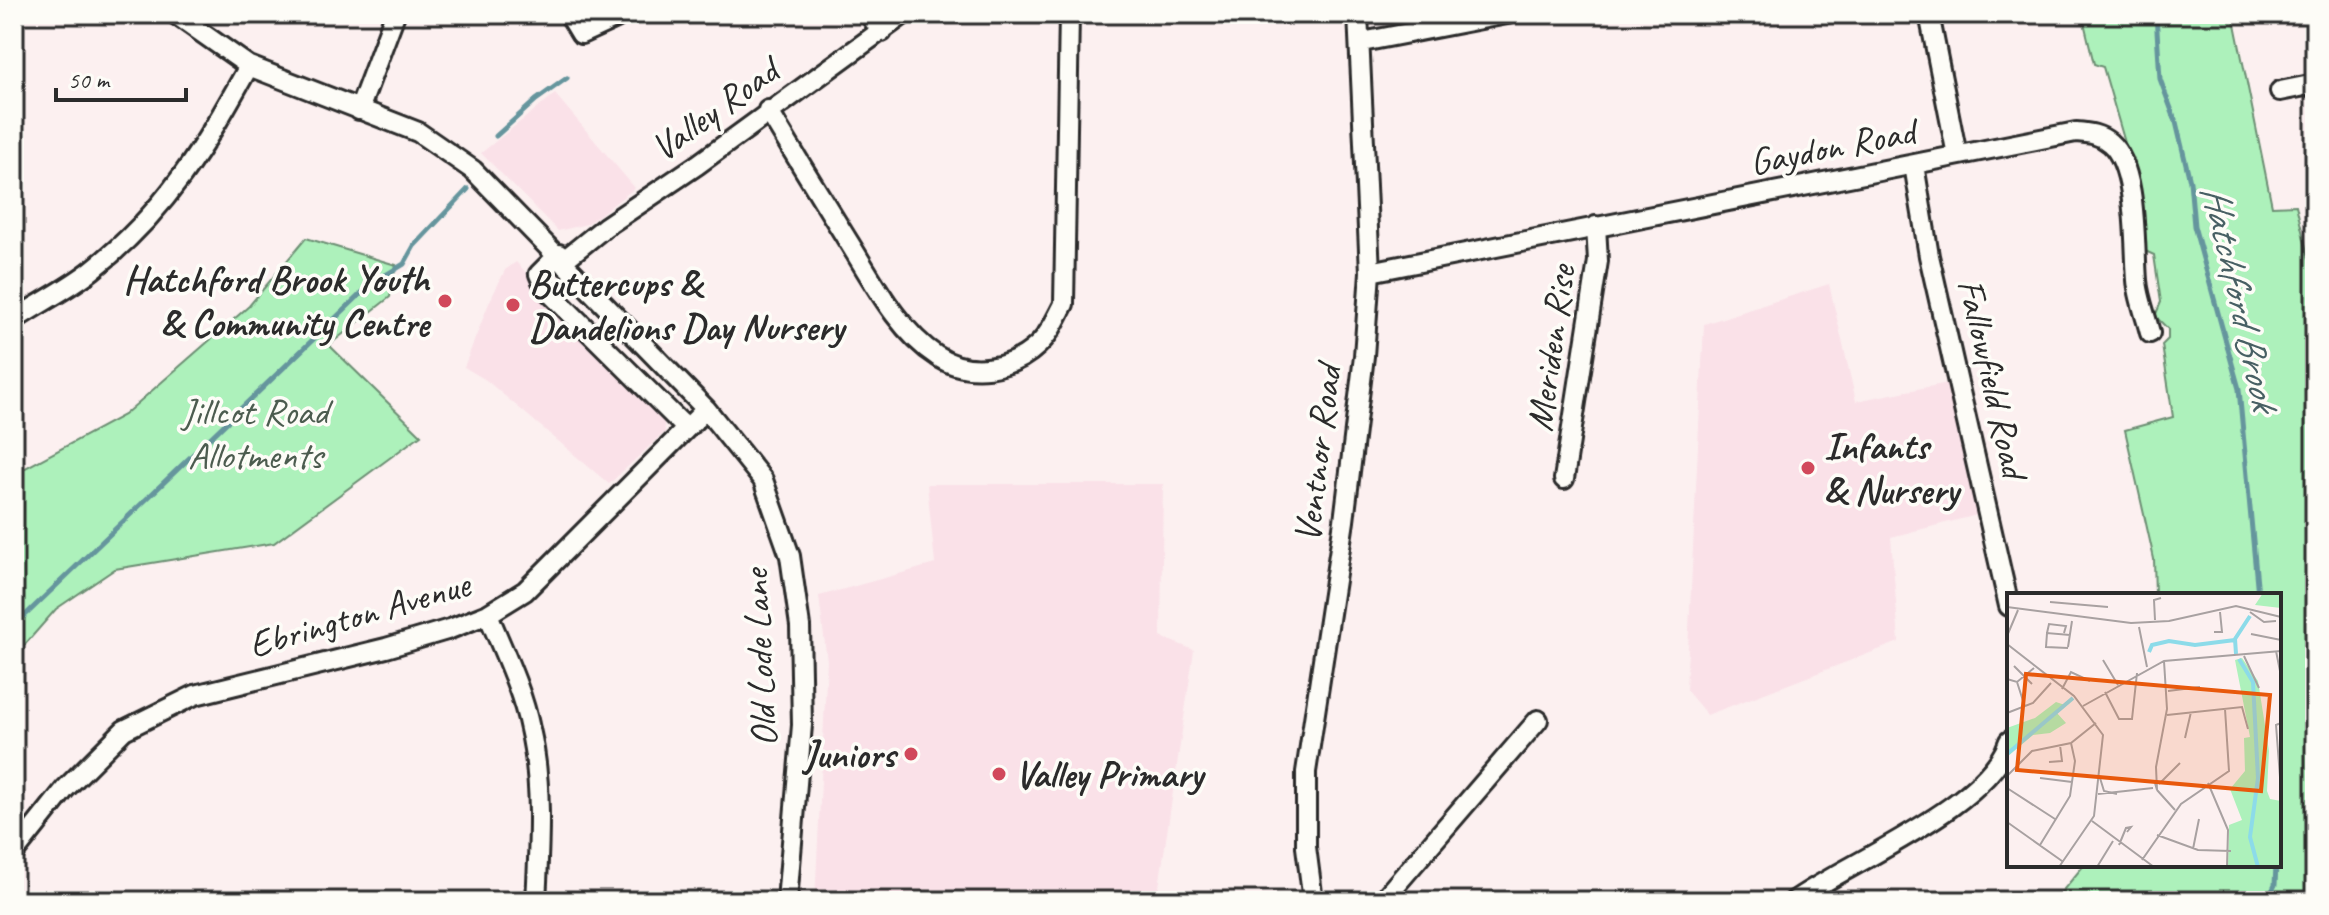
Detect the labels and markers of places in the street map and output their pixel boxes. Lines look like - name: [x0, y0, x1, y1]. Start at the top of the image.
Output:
- place label: Hatchford Brook Youth & Community Centre: [123, 256, 432, 347]
- place label: Buttercups & Dandelions Day Nursery: [529, 260, 848, 351]
- marker: Hatchford Brook Youth & Community Centre: [436, 292, 454, 310]
- marker: Buttercups & Dandelions Day Nursery: [504, 296, 522, 314]
- place label: Infants & Nursery: [1824, 423, 1963, 514]
- marker: Infants & Nursery: [1799, 459, 1817, 477]
- place label: Juniors: [801, 731, 899, 778]
- marker: Juniors: [902, 745, 920, 763]
- place label: Valley Primary: [1015, 751, 1207, 798]
- marker: Valley Primary: [990, 765, 1008, 783]

